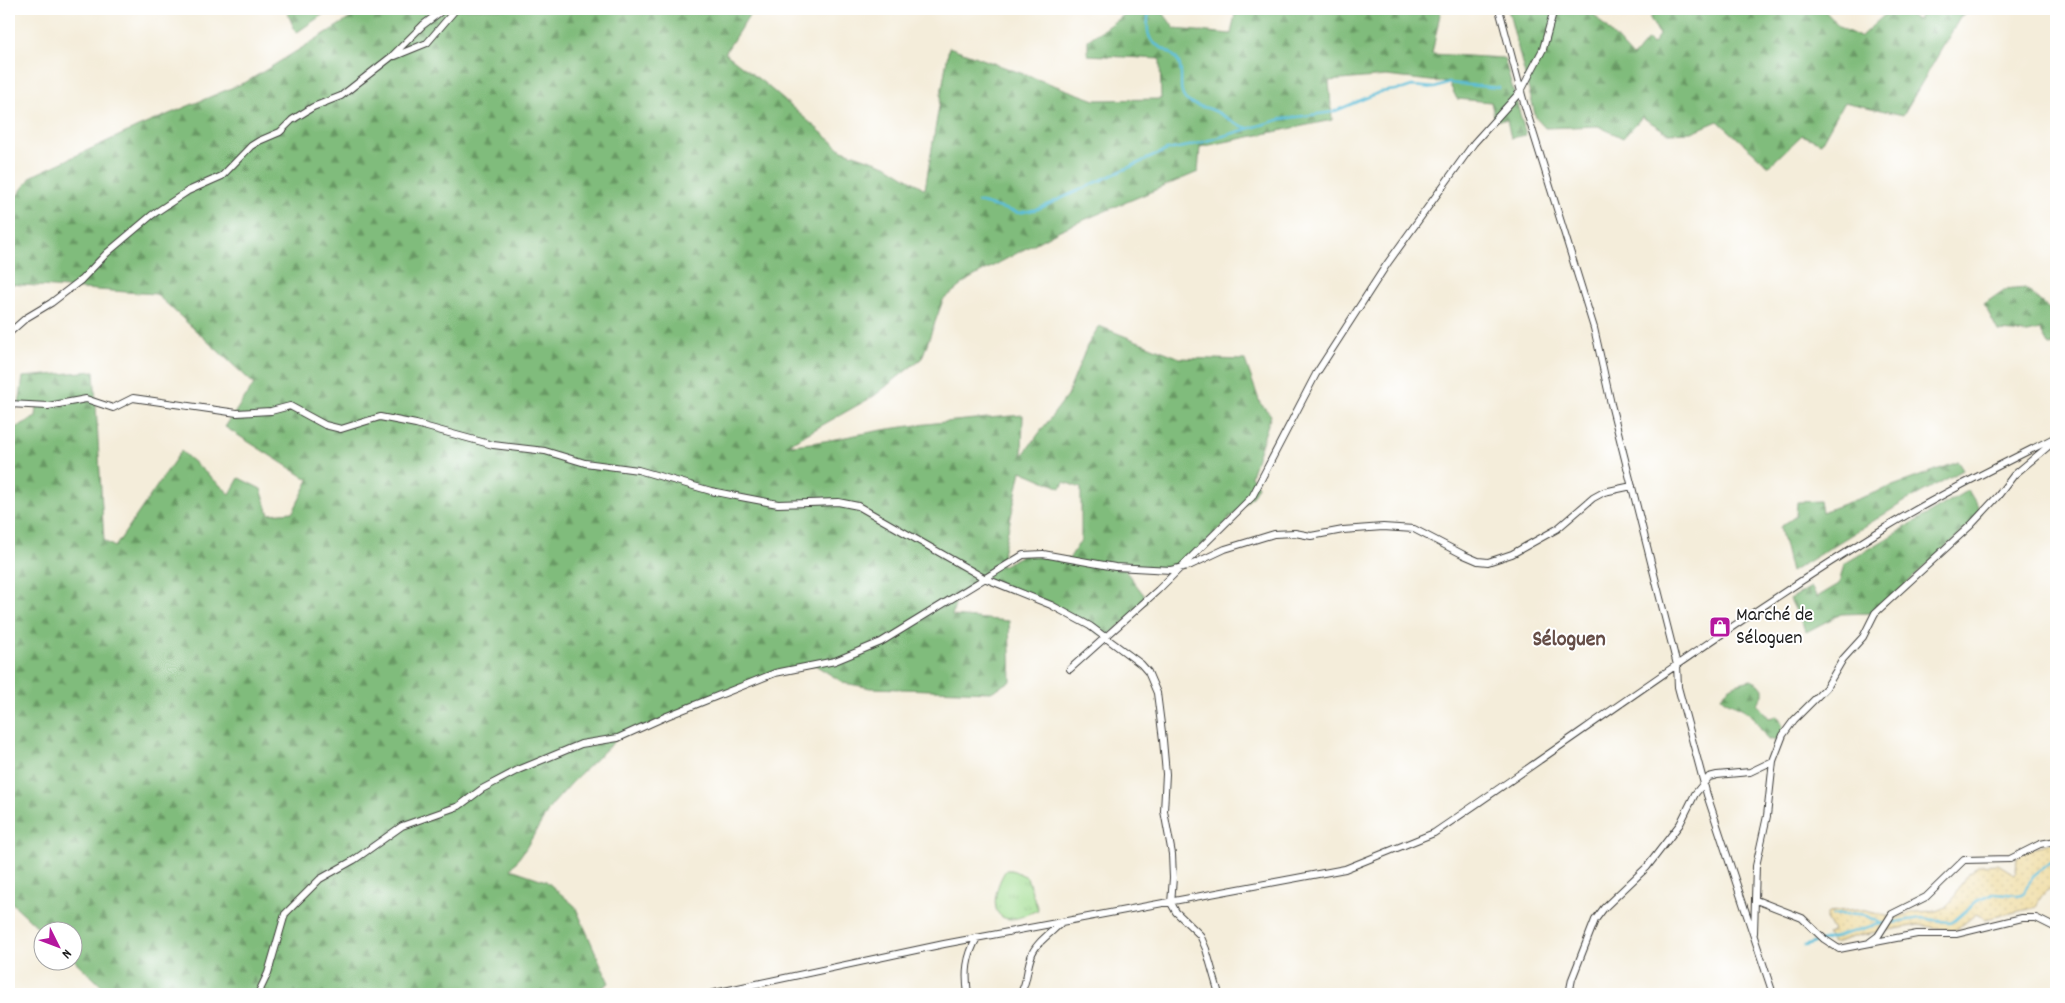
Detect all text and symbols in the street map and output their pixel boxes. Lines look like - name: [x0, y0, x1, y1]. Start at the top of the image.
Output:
- place label: Marché de Séloguen: [1736, 602, 1813, 653]
- shop icon: Marché de Séloguen: [1708, 615, 1732, 639]
- district label: Séloguen: [1532, 625, 1606, 656]
- north arrow: [32, 920, 82, 970]
- text: N: [56, 944, 76, 963]

